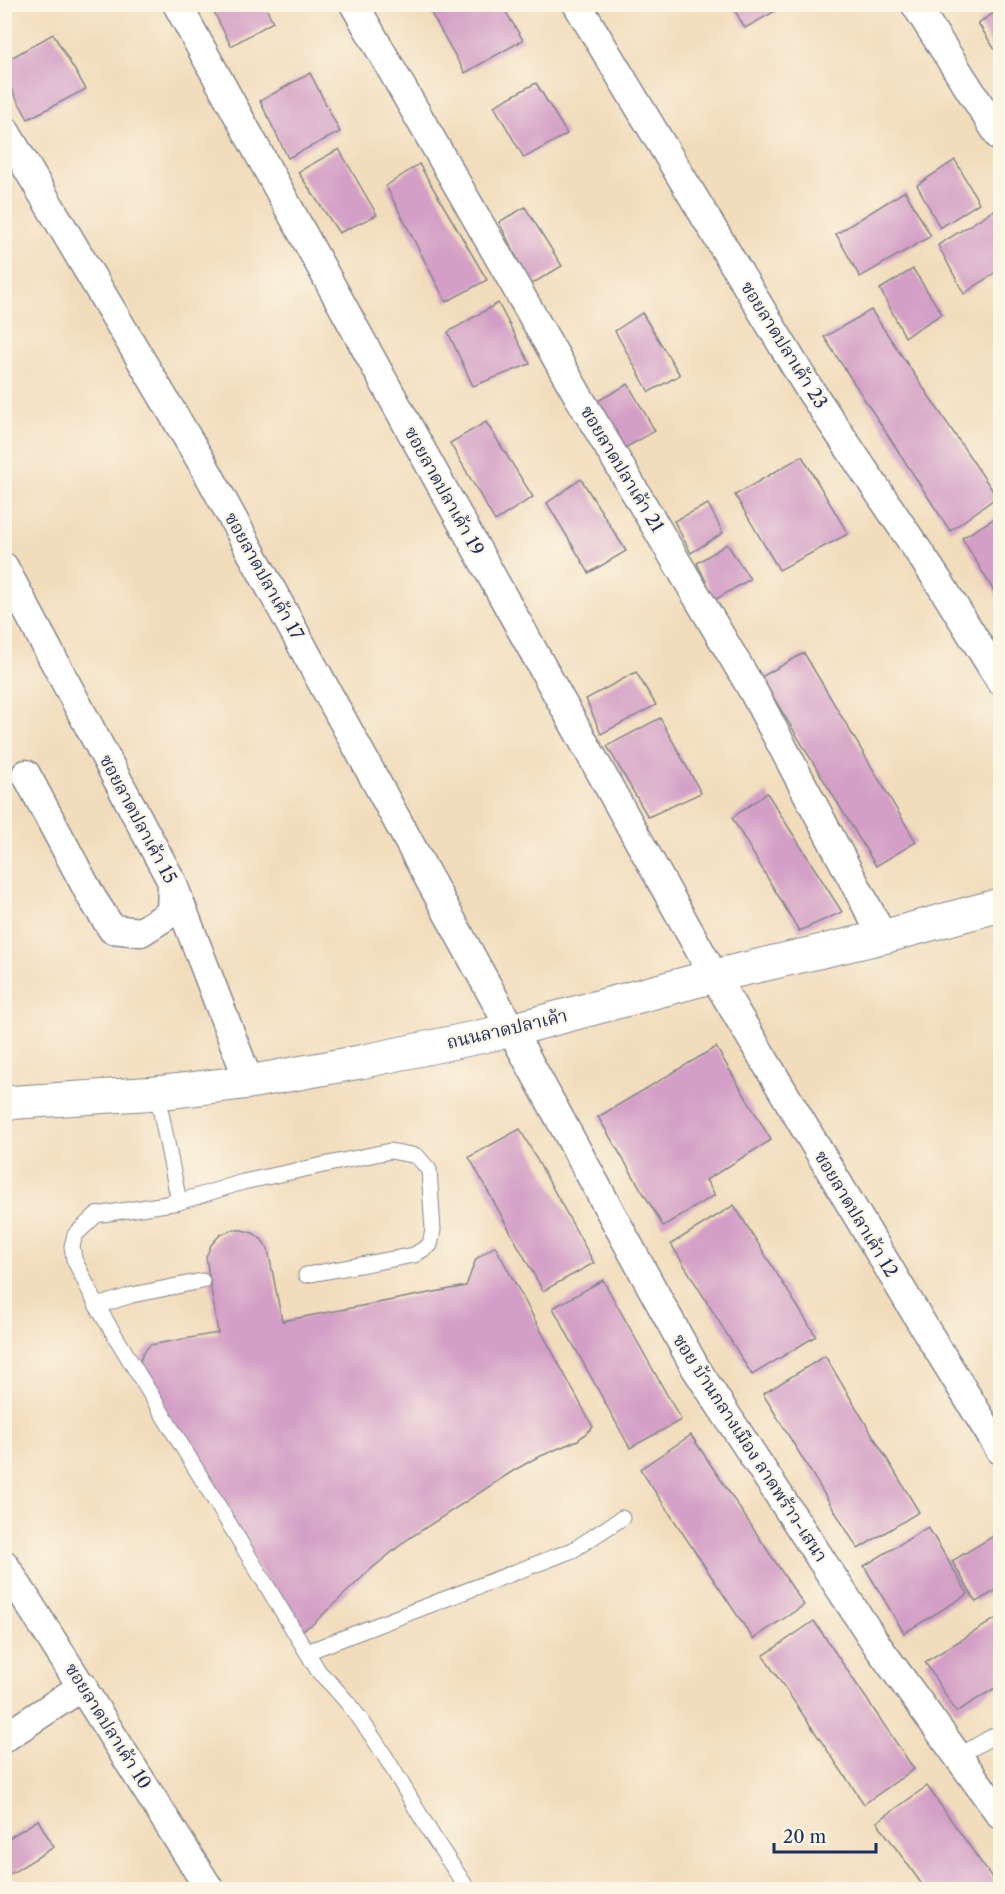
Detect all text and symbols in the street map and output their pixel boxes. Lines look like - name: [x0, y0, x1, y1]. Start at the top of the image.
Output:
- street label: ซอยลาดปลาเค้า 23: [736, 277, 832, 413]
- street label: ซอยลาดปลาเค้า 21: [576, 402, 669, 537]
- street label: ซอยลาดปลาเค้า 19: [400, 423, 488, 559]
- street label: ซอยลาดปลาเค้า 17: [220, 509, 308, 644]
- street label: ซอยลาดปลาเค้า 15: [95, 751, 181, 887]
- street label: ถนนลาดปลาเค้า: [444, 1004, 570, 1054]
- street label: ซอยลาดปลาเค้า 12: [810, 1147, 902, 1281]
- street label: ซอย บ้านกลางเมือง ลาดพร้าว-เสนา: [668, 1330, 832, 1566]
- street label: ซอยลาดปลาเค้า 10: [60, 1659, 156, 1793]
- scale bar: [774, 1816, 876, 1854]
- text: 20 m: [783, 1826, 827, 1848]

